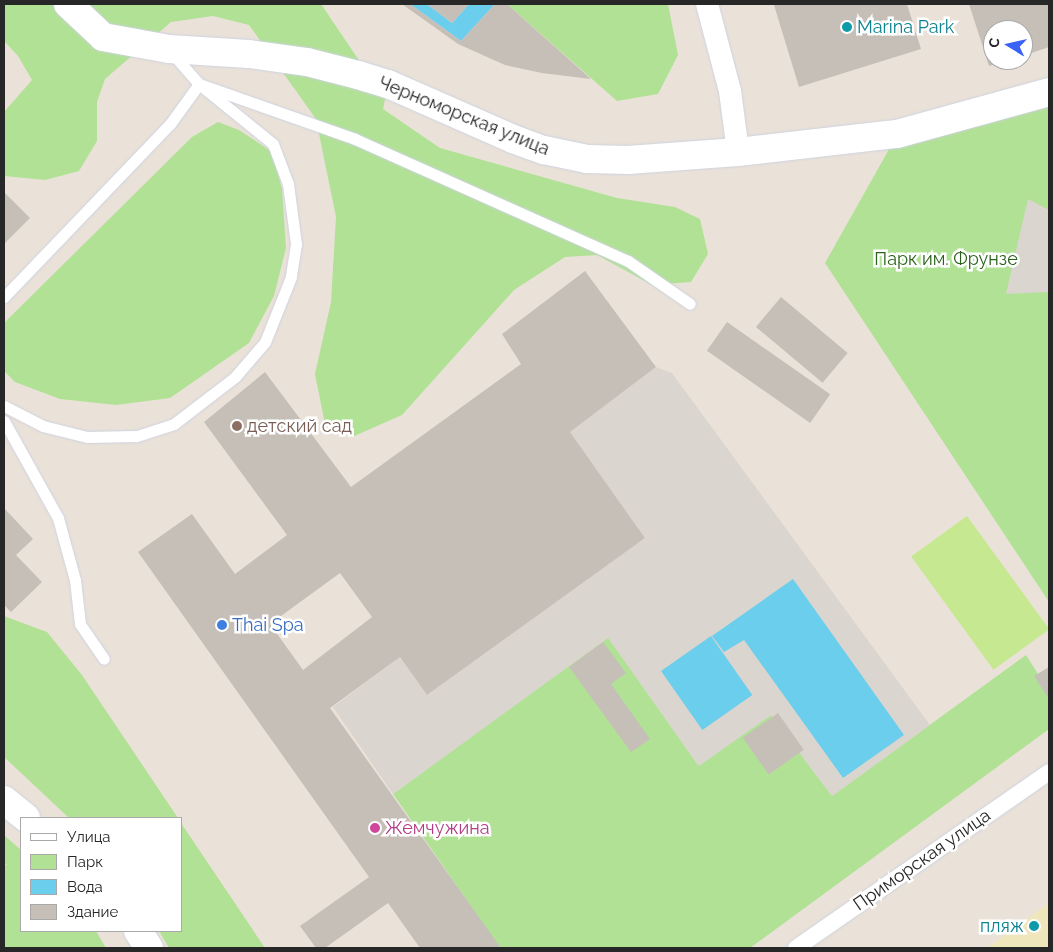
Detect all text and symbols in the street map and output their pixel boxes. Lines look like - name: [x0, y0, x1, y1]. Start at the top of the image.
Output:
- place label: Marina Park: [857, 16, 954, 38]
- north arrow: [983, 20, 1033, 70]
- marker: Marina Park: [841, 21, 853, 33]
- text: С: [986, 37, 1003, 49]
- street label: Черноморская улица: [375, 72, 553, 160]
- park label: Парк им. Фрунзе: [874, 248, 1018, 270]
- place label: детский сад: [247, 415, 352, 437]
- marker: детский сад: [231, 420, 243, 432]
- place label: Thai Spa: [232, 614, 304, 636]
- marker: Thai Spa: [216, 619, 228, 631]
- street label: Приморская улица: [849, 804, 995, 916]
- legend: [20, 817, 182, 932]
- place label: Жемчужина: [385, 817, 490, 839]
- marker: Жемчужина: [369, 822, 381, 834]
- text: Улица: [67, 828, 111, 846]
- text: Парк: [67, 853, 103, 871]
- text: Вода: [67, 878, 103, 896]
- text: Здание: [67, 903, 118, 921]
- place label: пляж: [980, 915, 1024, 937]
- marker: пляж: [1028, 920, 1040, 932]

